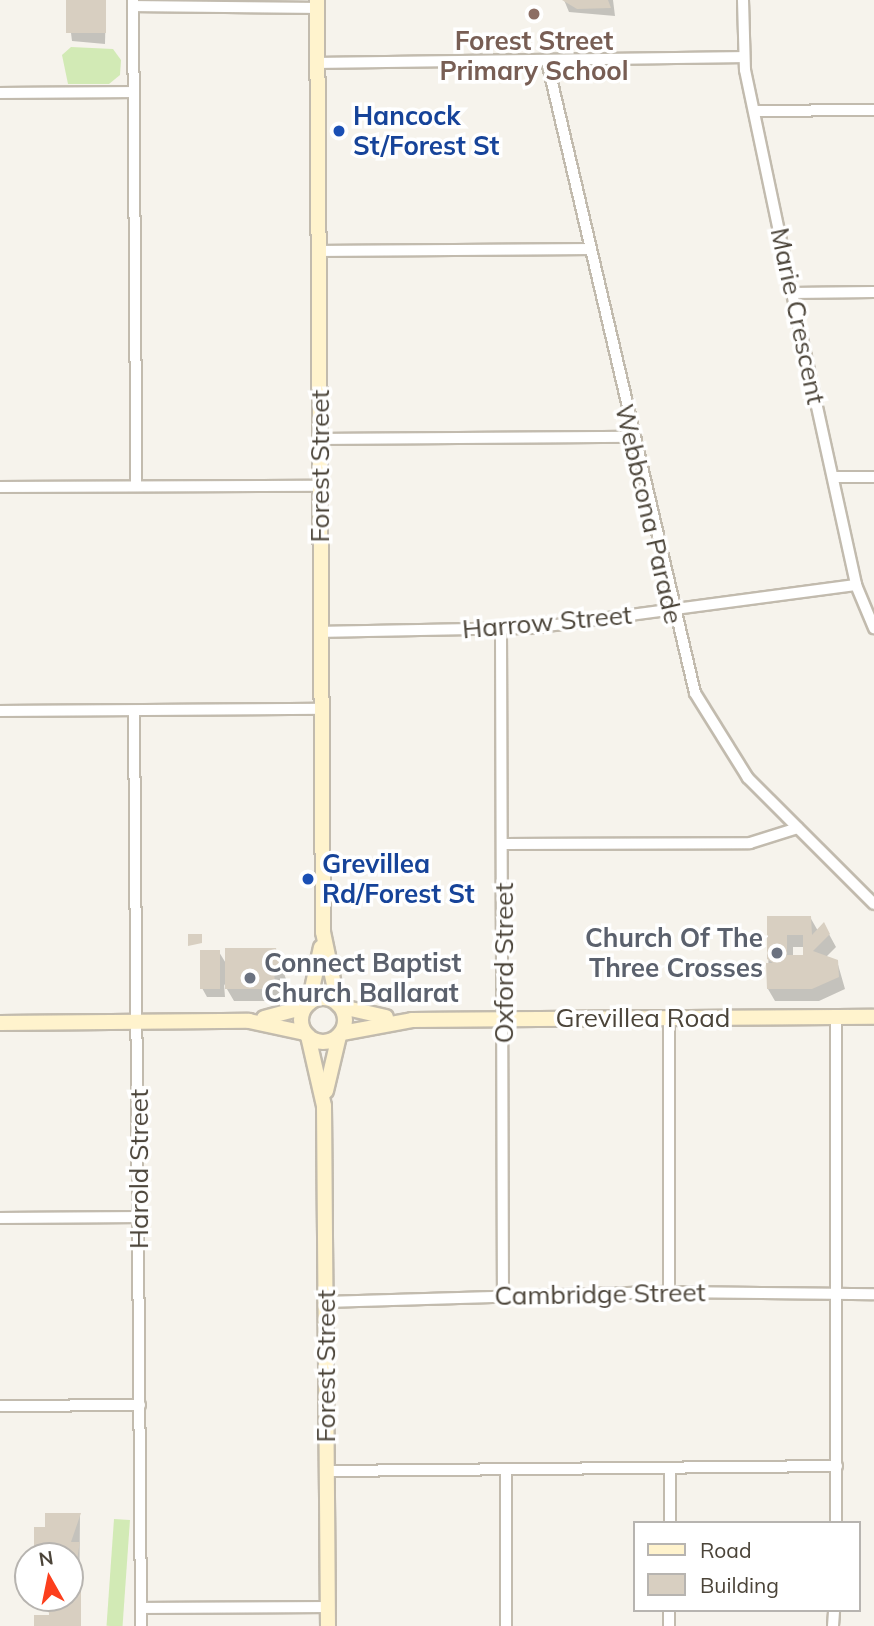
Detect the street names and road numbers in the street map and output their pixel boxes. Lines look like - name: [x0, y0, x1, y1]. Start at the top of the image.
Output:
- street label: Marie Crescent: [764, 225, 832, 407]
- street label: Forest Street: [304, 390, 336, 542]
- street label: Webbcona Parade: [609, 401, 689, 627]
- street label: Harrow Street: [461, 599, 633, 645]
- street label: Oxford Street: [488, 883, 520, 1043]
- street label: Grevillea Road: [556, 1002, 730, 1034]
- street label: Harold Street: [123, 1089, 155, 1249]
- street label: Cambridge Street: [494, 1277, 706, 1311]
- street label: Forest Street: [310, 1290, 342, 1442]

